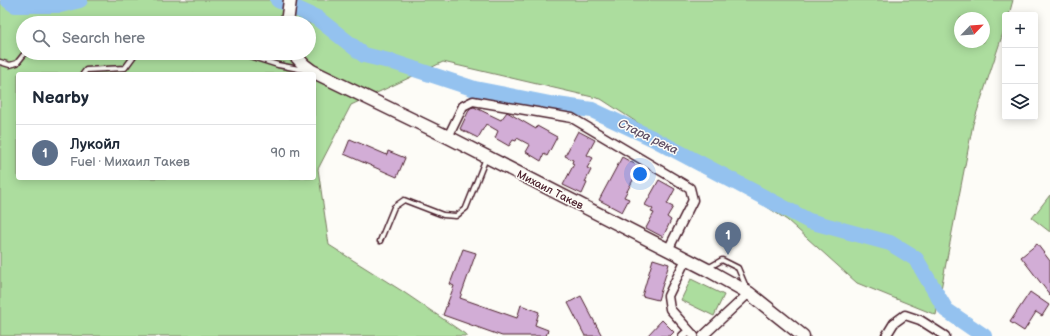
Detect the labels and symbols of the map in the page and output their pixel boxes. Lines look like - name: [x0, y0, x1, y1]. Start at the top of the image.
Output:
- north arrow: [954, 12, 990, 48]
- water label: Стара река: [616, 116, 680, 158]
- your location: [630, 164, 650, 184]
- street label: Михаил Такев: [515, 168, 586, 212]
- pin: 1: [715, 222, 741, 255]

